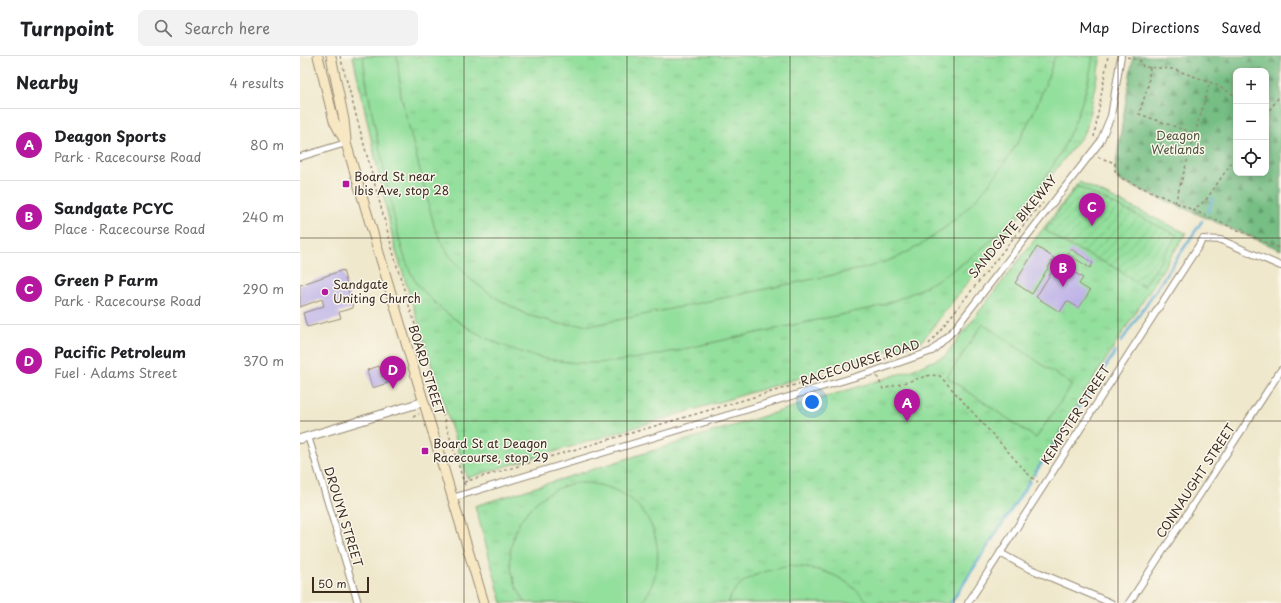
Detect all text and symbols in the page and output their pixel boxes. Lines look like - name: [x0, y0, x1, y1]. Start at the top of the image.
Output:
- search box: [138, 10, 418, 46]
- text: Turnpoint: [20, 14, 114, 42]
- text: Search here: [184, 16, 270, 39]
- icon: search: [152, 17, 174, 39]
- text: Map: [1079, 17, 1109, 38]
- text: Directions: [1131, 17, 1199, 38]
- text: Saved: [1221, 17, 1261, 38]
- map controls: [1233, 68, 1269, 176]
- button: +: [1233, 68, 1269, 104]
- text: Nearby: [16, 69, 78, 95]
- text: 4 results: [230, 73, 284, 92]
- button: −: [1233, 104, 1269, 140]
- text: Deagon Sports: [54, 124, 166, 147]
- park label: Deagon Wetlands: [1151, 126, 1205, 158]
- text: A: [24, 135, 34, 154]
- text: 80 m: [250, 135, 284, 154]
- button: locate: [1233, 140, 1269, 176]
- text: Park · Racecourse Road: [54, 147, 201, 166]
- place label: Board St near Ibis Ave, stop 28: [354, 167, 449, 199]
- street label: SANDGATE BIKEWAY: [964, 171, 1061, 282]
- marker: Board St near Ibis Ave, stop 28: [341, 179, 351, 189]
- pin: C: [1079, 193, 1105, 226]
- text: Sandgate PCYC: [54, 196, 174, 219]
- text: B: [25, 207, 33, 226]
- text: 240 m: [242, 207, 284, 226]
- text: Place · Racecourse Road: [54, 219, 205, 238]
- pin: B: [1050, 254, 1076, 287]
- text: Green P Farm: [54, 268, 158, 291]
- place label: Sandgate Uniting Church: [333, 275, 421, 307]
- text: C: [24, 279, 34, 298]
- text: 290 m: [243, 279, 284, 298]
- marker: Sandgate Uniting Church: [320, 287, 330, 297]
- text: Park · Racecourse Road: [54, 291, 201, 310]
- street label: BOARD STREET: [405, 322, 449, 418]
- street label: RACECOURSE ROAD: [798, 334, 922, 390]
- text: Pacific Petroleum: [54, 340, 186, 363]
- text: D: [24, 351, 34, 370]
- text: 370 m: [243, 351, 284, 370]
- pin: D: [380, 356, 406, 389]
- street label: KEMPSTER STREET: [1036, 360, 1115, 468]
- text: Fuel · Adams Street: [54, 363, 177, 382]
- pin: A: [894, 389, 920, 422]
- your location: [802, 392, 822, 412]
- street label: CONNAUGHT STREET: [1151, 419, 1239, 541]
- place label: Board St at Deagon Racecourse, stop 29: [433, 434, 549, 466]
- marker: Board St at Deagon Racecourse, stop 29: [420, 446, 430, 456]
- street label: DROUYN STREET: [320, 465, 368, 570]
- scale bar: [312, 575, 369, 594]
- text: 50 m: [318, 575, 347, 592]

